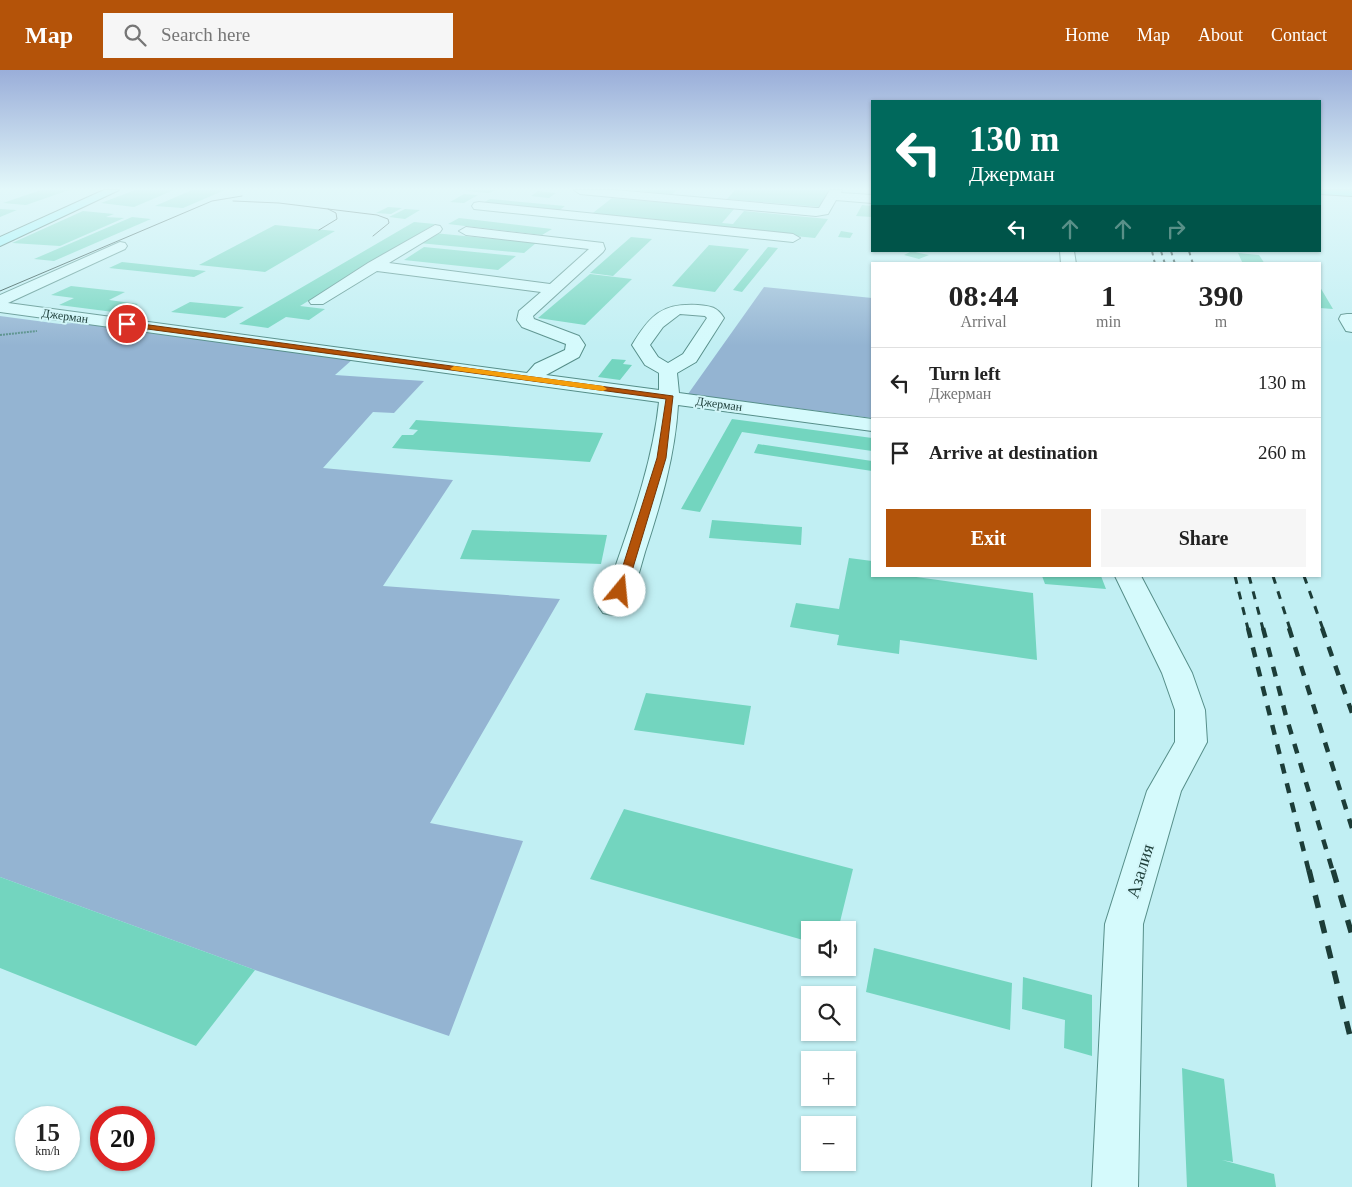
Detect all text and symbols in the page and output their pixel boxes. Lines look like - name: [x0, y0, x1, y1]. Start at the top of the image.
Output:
- search box: [103, 13, 453, 58]
- icon: search: [121, 21, 149, 49]
- text: Map: [25, 22, 73, 48]
- text: Search here: [161, 24, 250, 45]
- text: Home: [1065, 25, 1109, 45]
- text: Map: [1137, 25, 1170, 45]
- text: About: [1198, 25, 1243, 45]
- text: Contact: [1271, 25, 1327, 45]
- icon: left: [886, 120, 951, 185]
- text: 130 m: [969, 120, 1059, 159]
- text: Джерман: [969, 161, 1055, 186]
- icon: left: [1003, 215, 1031, 243]
- icon: ahead: [1056, 215, 1084, 243]
- icon: ahead: [1109, 215, 1137, 243]
- icon: right: [1162, 215, 1190, 243]
- text: 08:44: [949, 279, 1019, 312]
- text: 1: [1101, 279, 1116, 312]
- text: 390: [1198, 279, 1243, 312]
- pin: [106, 303, 148, 345]
- street label: Джерман: [41, 306, 90, 326]
- icon: arrive: [113, 310, 141, 338]
- text: Arrival: [960, 313, 1007, 330]
- text: min: [1096, 313, 1121, 330]
- text: m: [1215, 313, 1227, 330]
- text: Turn left: [929, 363, 1001, 384]
- icon: left: [886, 369, 914, 397]
- text: 130 m: [1258, 372, 1306, 393]
- text: Джерман: [929, 385, 991, 402]
- street label: Джерман: [695, 394, 744, 414]
- icon: arrive: [886, 439, 914, 467]
- text: Arrive at destination: [929, 442, 1098, 463]
- text: 260 m: [1258, 442, 1306, 463]
- button: Exit: [886, 509, 1091, 567]
- button: Share: [1101, 509, 1306, 567]
- position arrow: [593, 564, 645, 616]
- street label: Азалия: [1122, 842, 1158, 900]
- map controls: [801, 921, 856, 1171]
- button: sound: [801, 921, 856, 976]
- button: search: [801, 986, 856, 1041]
- button: +: [801, 1051, 856, 1106]
- speed limit sign: 20: [90, 1106, 155, 1171]
- button: −: [801, 1116, 856, 1171]
- text: 15: [35, 1119, 60, 1146]
- text: km/h: [35, 1144, 60, 1158]

